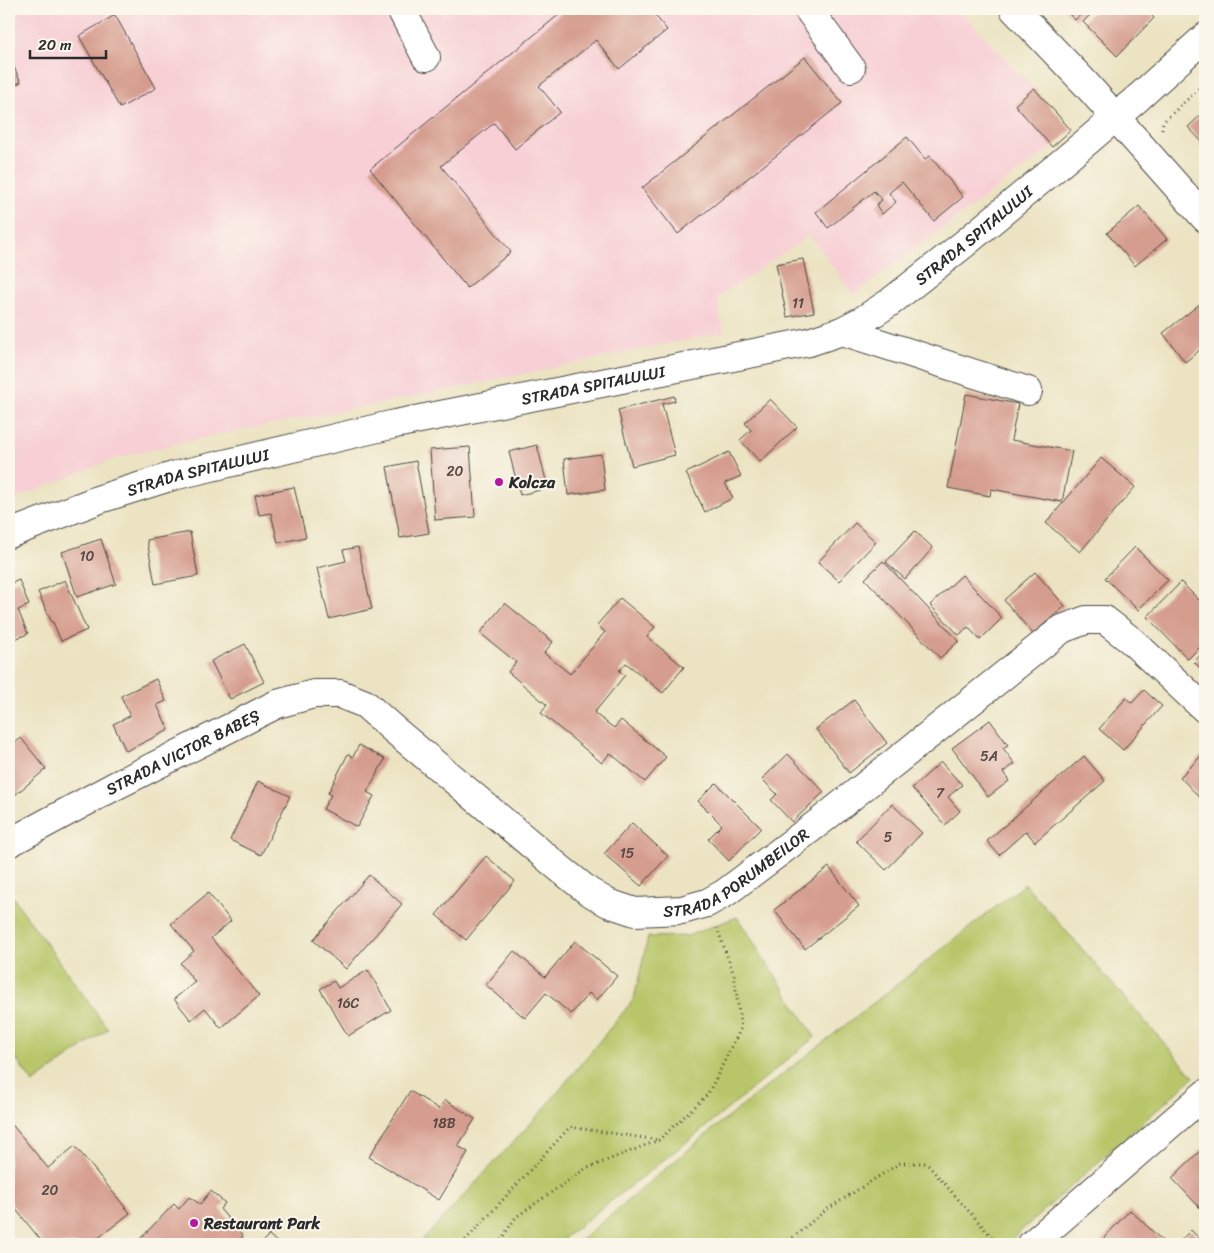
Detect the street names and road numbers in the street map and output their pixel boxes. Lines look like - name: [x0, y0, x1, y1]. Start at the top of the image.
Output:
- street label: STRADA SPITALULUI: [908, 177, 1041, 293]
- street label: STRADA SPITALULUI: [519, 357, 669, 414]
- street label: STRADA SPITALULUI: [123, 440, 274, 505]
- street label: STRADA VICTOR BABEȘ: [100, 701, 265, 804]
- street label: STRADA PORUMBEILOR: [663, 820, 816, 926]

